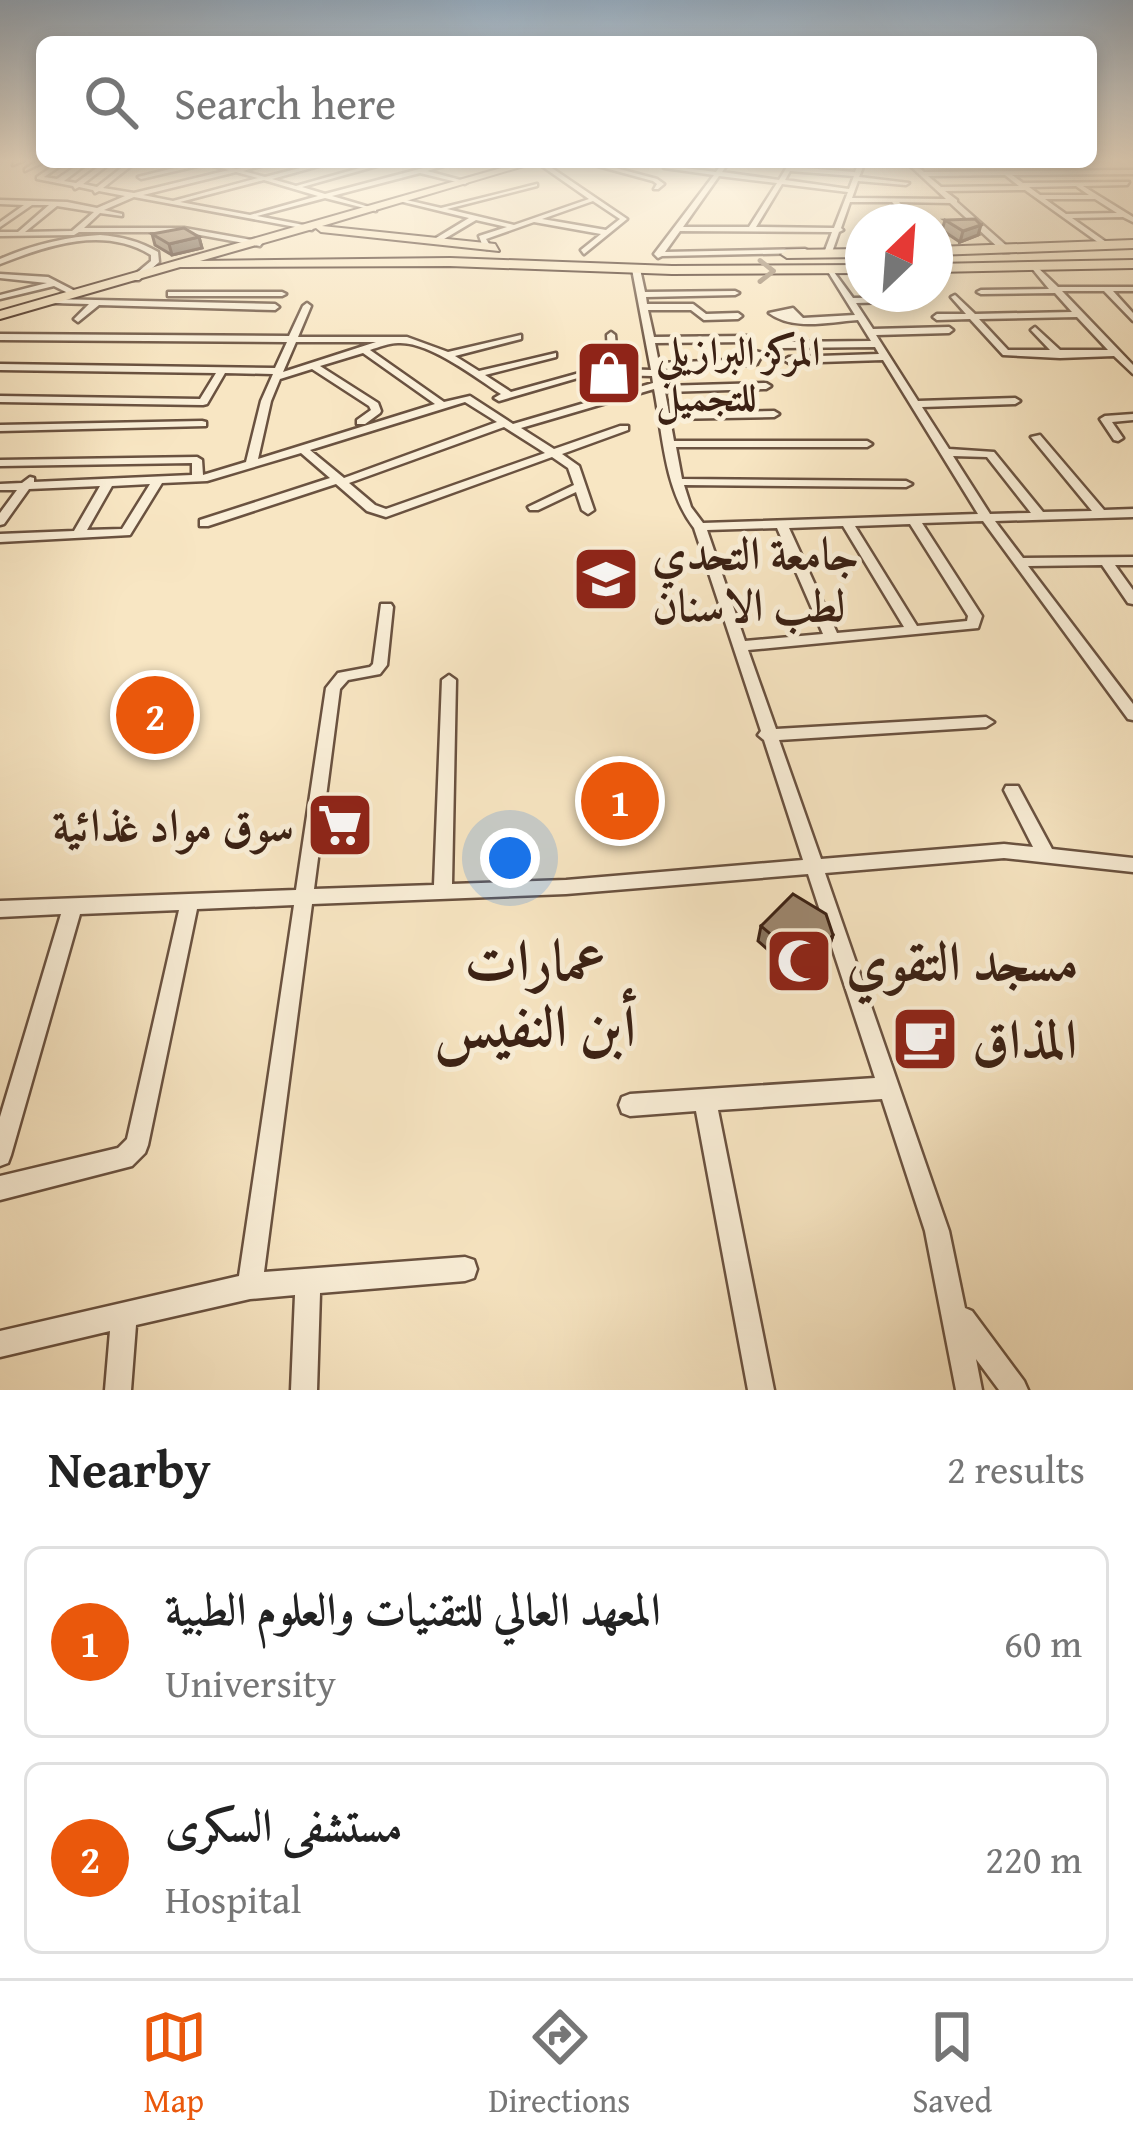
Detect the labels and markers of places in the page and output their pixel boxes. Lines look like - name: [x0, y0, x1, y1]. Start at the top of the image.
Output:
- place label: المركز البرازيلي للتجميل: [655, 322, 821, 425]
- shop icon: المركز البرازيلي للتجميل: [574, 338, 644, 408]
- place label: جامعة التحدي لطب الاسنان: [652, 520, 859, 637]
- school or university icon: جامعة التحدي لطب الاسنان: [571, 544, 641, 614]
- pin: 2: [116, 670, 194, 760]
- pin: 1: [581, 756, 659, 846]
- supermarket icon: سوق مواد غذائية: [305, 790, 375, 860]
- place label: سوق مواد غذائية: [52, 792, 294, 857]
- place label: مسجد التقوي: [846, 921, 1078, 1005]
- mosque icon: مسجد التقوي: [764, 926, 834, 996]
- place label: المذاق: [972, 999, 1077, 1078]
- cafe icon: المذاق: [890, 1004, 960, 1074]

